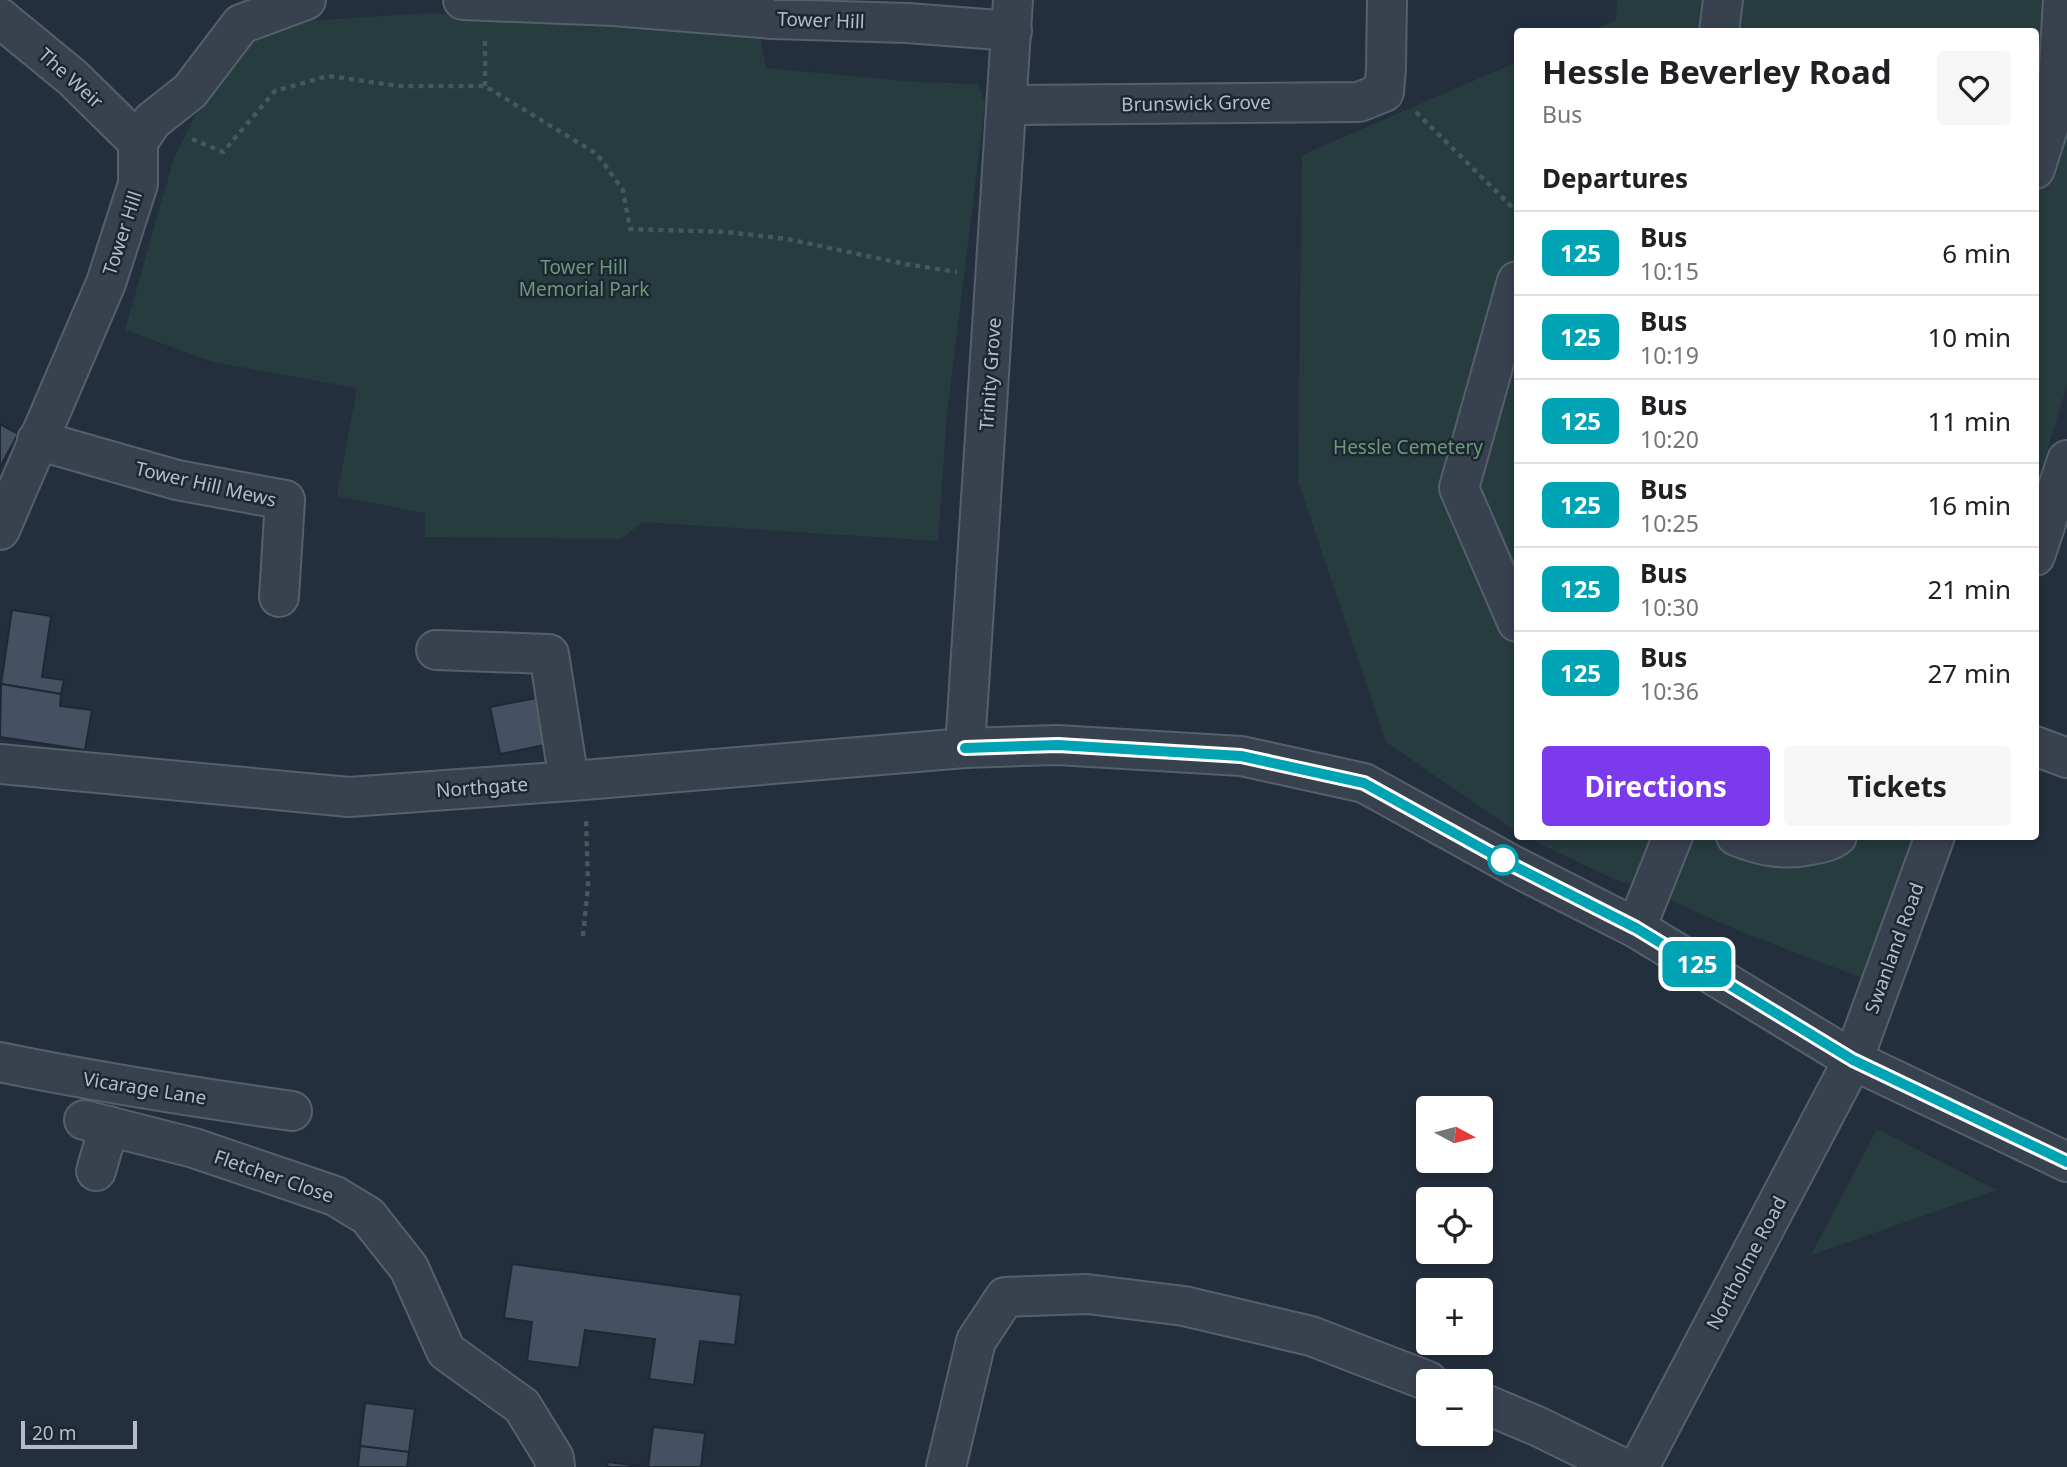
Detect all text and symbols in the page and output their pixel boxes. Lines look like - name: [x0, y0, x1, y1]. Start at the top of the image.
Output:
- street label: Tower Hill: [777, 5, 865, 35]
- street label: The Weir: [33, 42, 109, 114]
- text: Hessle Beverley Road: [1542, 49, 1892, 94]
- button: heart: [1937, 51, 2011, 125]
- street label: Brunswick Grove: [1121, 89, 1271, 117]
- text: Bus: [1542, 98, 1582, 130]
- text: Departures: [1542, 160, 1688, 196]
- street label: Tower Hill: [96, 187, 148, 279]
- text: Bus: [1640, 219, 1687, 255]
- text: 6 min: [1942, 235, 2011, 271]
- text: 125: [1560, 236, 1601, 269]
- park label: Tower Hill Memorial Park: [519, 254, 649, 302]
- text: 10:15: [1640, 255, 1699, 287]
- text: Bus: [1640, 303, 1687, 339]
- street label: Trinity Grove: [973, 317, 1007, 431]
- text: 10 min: [1927, 319, 2011, 355]
- text: 125: [1560, 320, 1601, 353]
- text: 10:19: [1640, 339, 1699, 371]
- text: Bus: [1640, 387, 1687, 423]
- text: 11 min: [1927, 403, 2011, 439]
- text: 125: [1560, 404, 1601, 437]
- text: 10:20: [1640, 423, 1699, 455]
- park label: Hessle Cemetery: [1333, 434, 1483, 460]
- street label: Tower Hill Mews: [133, 455, 279, 513]
- text: Bus: [1640, 471, 1687, 507]
- text: 16 min: [1927, 487, 2011, 523]
- text: 125: [1560, 488, 1601, 521]
- text: 10:25: [1640, 507, 1699, 539]
- text: Bus: [1640, 555, 1687, 591]
- text: 21 min: [1927, 571, 2011, 607]
- text: 125: [1560, 572, 1601, 605]
- text: 10:30: [1640, 591, 1699, 623]
- text: Bus: [1640, 639, 1687, 675]
- text: 27 min: [1927, 655, 2011, 691]
- text: 125: [1560, 656, 1601, 689]
- text: 10:36: [1640, 675, 1699, 707]
- button: Directions: [1542, 746, 1770, 826]
- button: Tickets: [1784, 746, 2011, 826]
- street label: Northgate: [435, 771, 529, 803]
- unlabelled marker: [1488, 845, 1518, 875]
- street label: Swanland Road: [1858, 879, 1930, 1017]
- line badge: 125: [1657, 941, 1737, 987]
- text: 125: [1676, 947, 1718, 980]
- street label: Vicarage Lane: [81, 1065, 209, 1111]
- north arrow: [1416, 1096, 1493, 1172]
- map controls: [1416, 1096, 1493, 1446]
- street label: Fletcher Close: [211, 1143, 337, 1209]
- button: locate: [1416, 1187, 1493, 1264]
- street label: Northolme Road: [1700, 1192, 1792, 1334]
- button: +: [1416, 1278, 1493, 1355]
- button: −: [1416, 1369, 1493, 1446]
- scale bar: [21, 1418, 136, 1450]
- text: 20 m: [32, 1420, 76, 1446]

